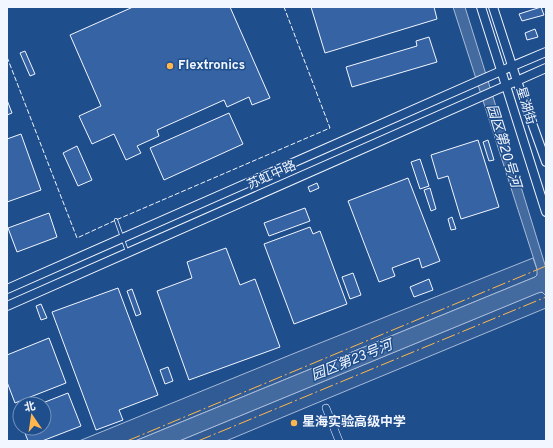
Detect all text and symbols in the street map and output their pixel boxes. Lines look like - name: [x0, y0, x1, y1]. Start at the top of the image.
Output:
- place label: Flextronics: [178, 58, 245, 74]
- marker: Flextronics: [165, 61, 175, 71]
- street label: 星湖街: [512, 85, 538, 127]
- water label: 园区第20号河: [482, 102, 525, 193]
- street label: 苏虹中路: [245, 158, 299, 194]
- water label: 园区第23号河: [309, 336, 398, 385]
- north arrow: [12, 396, 52, 436]
- text: 北: [23, 399, 37, 415]
- place label: 星海实验高级中学: [302, 414, 406, 431]
- marker: 星海实验高级中学: [289, 418, 299, 428]

